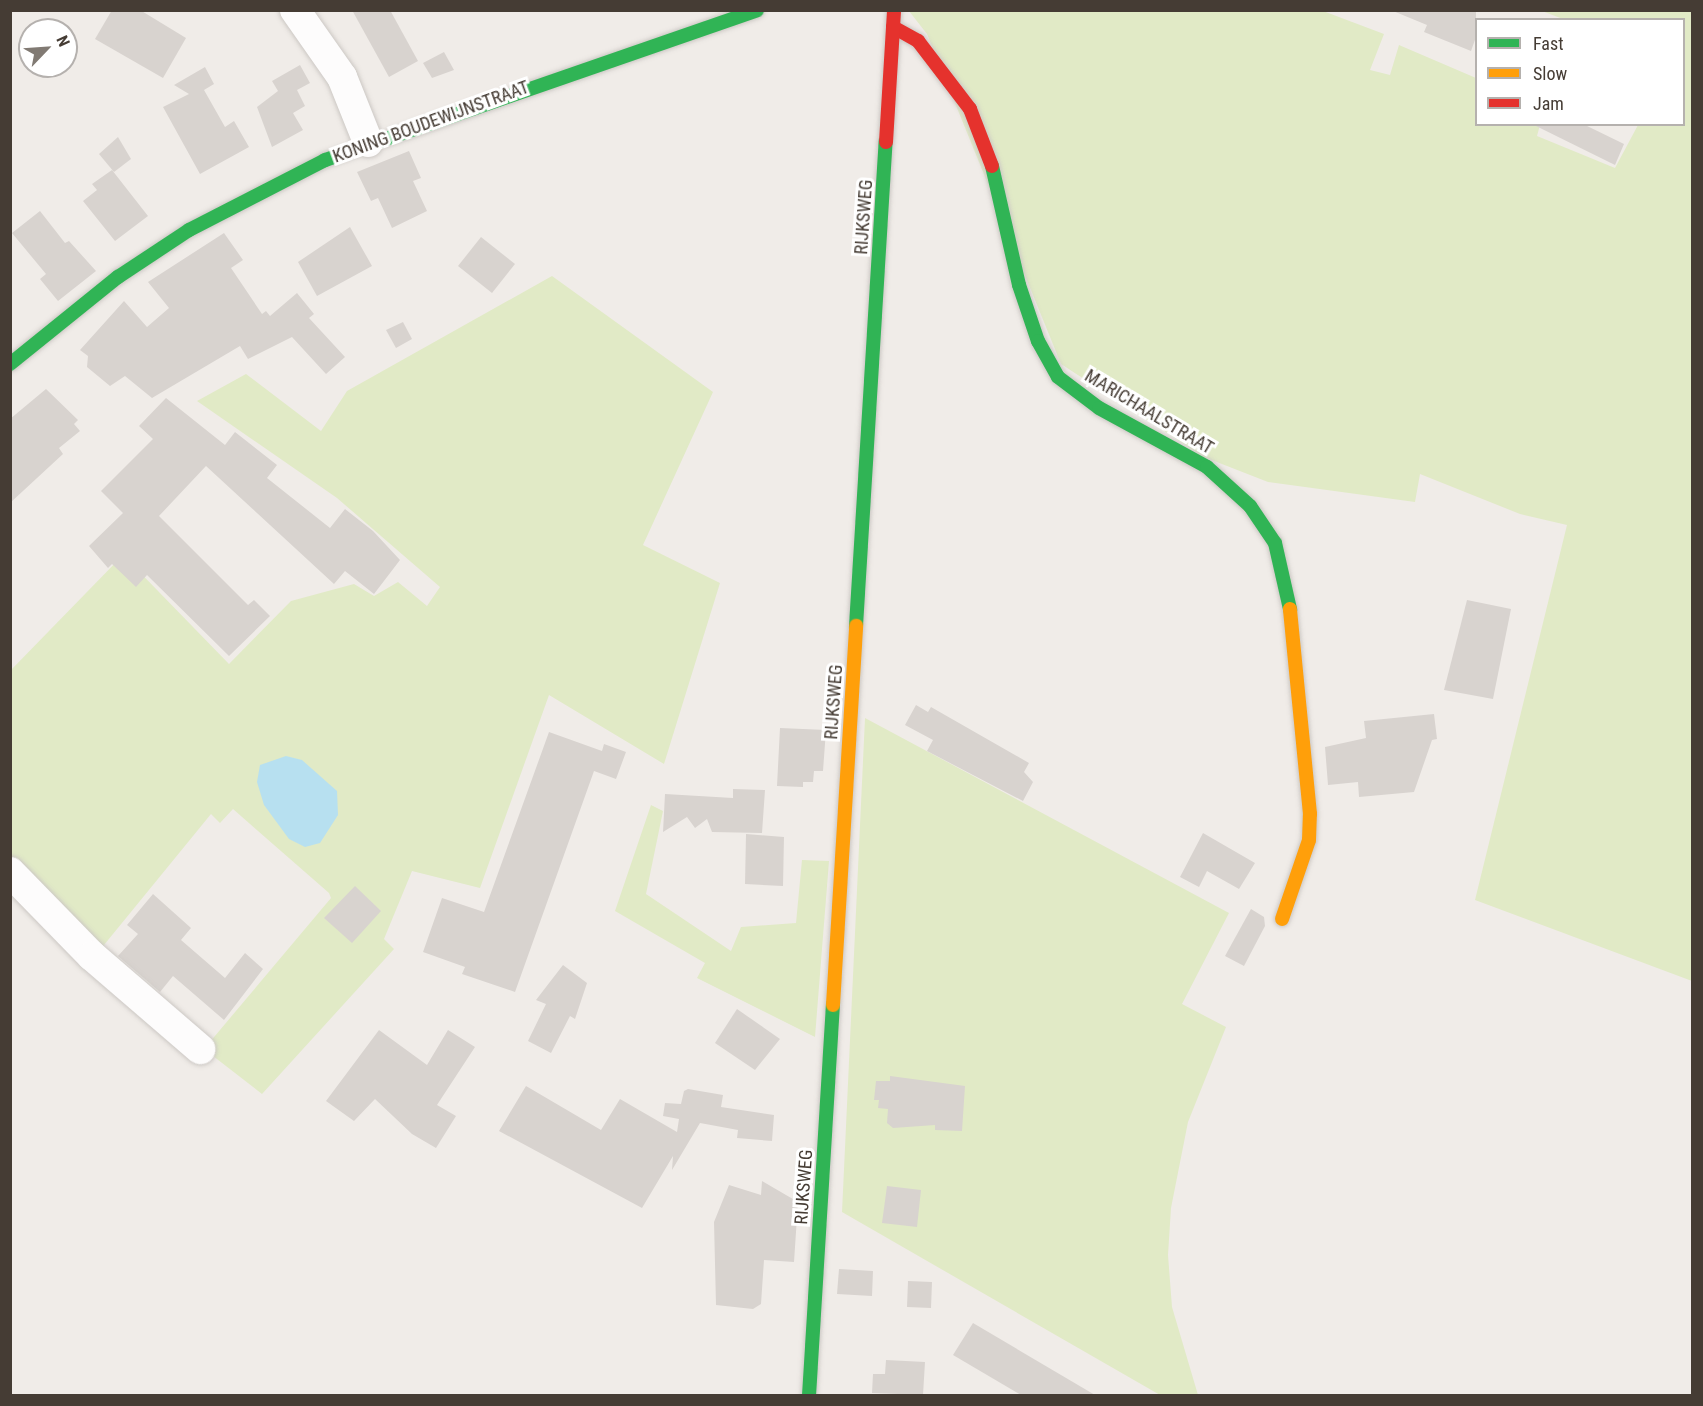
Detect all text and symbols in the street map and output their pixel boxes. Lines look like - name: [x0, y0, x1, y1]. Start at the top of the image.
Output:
- north arrow: [18, 18, 78, 78]
- legend: [1475, 18, 1685, 126]
- text: N: [52, 33, 74, 49]
- text: Fast: [1533, 33, 1564, 54]
- text: Slow: [1533, 63, 1567, 84]
- street label: KONING BOUDEWIJNSTRAAT: [330, 76, 532, 168]
- text: Jam: [1533, 93, 1564, 114]
- street label: RIJKSWEG: [851, 179, 877, 255]
- street label: MARICHAALSTRAAT: [1081, 365, 1217, 459]
- street label: RIJKSWEG: [821, 664, 847, 740]
- street label: RIJKSWEG: [791, 1149, 817, 1225]

